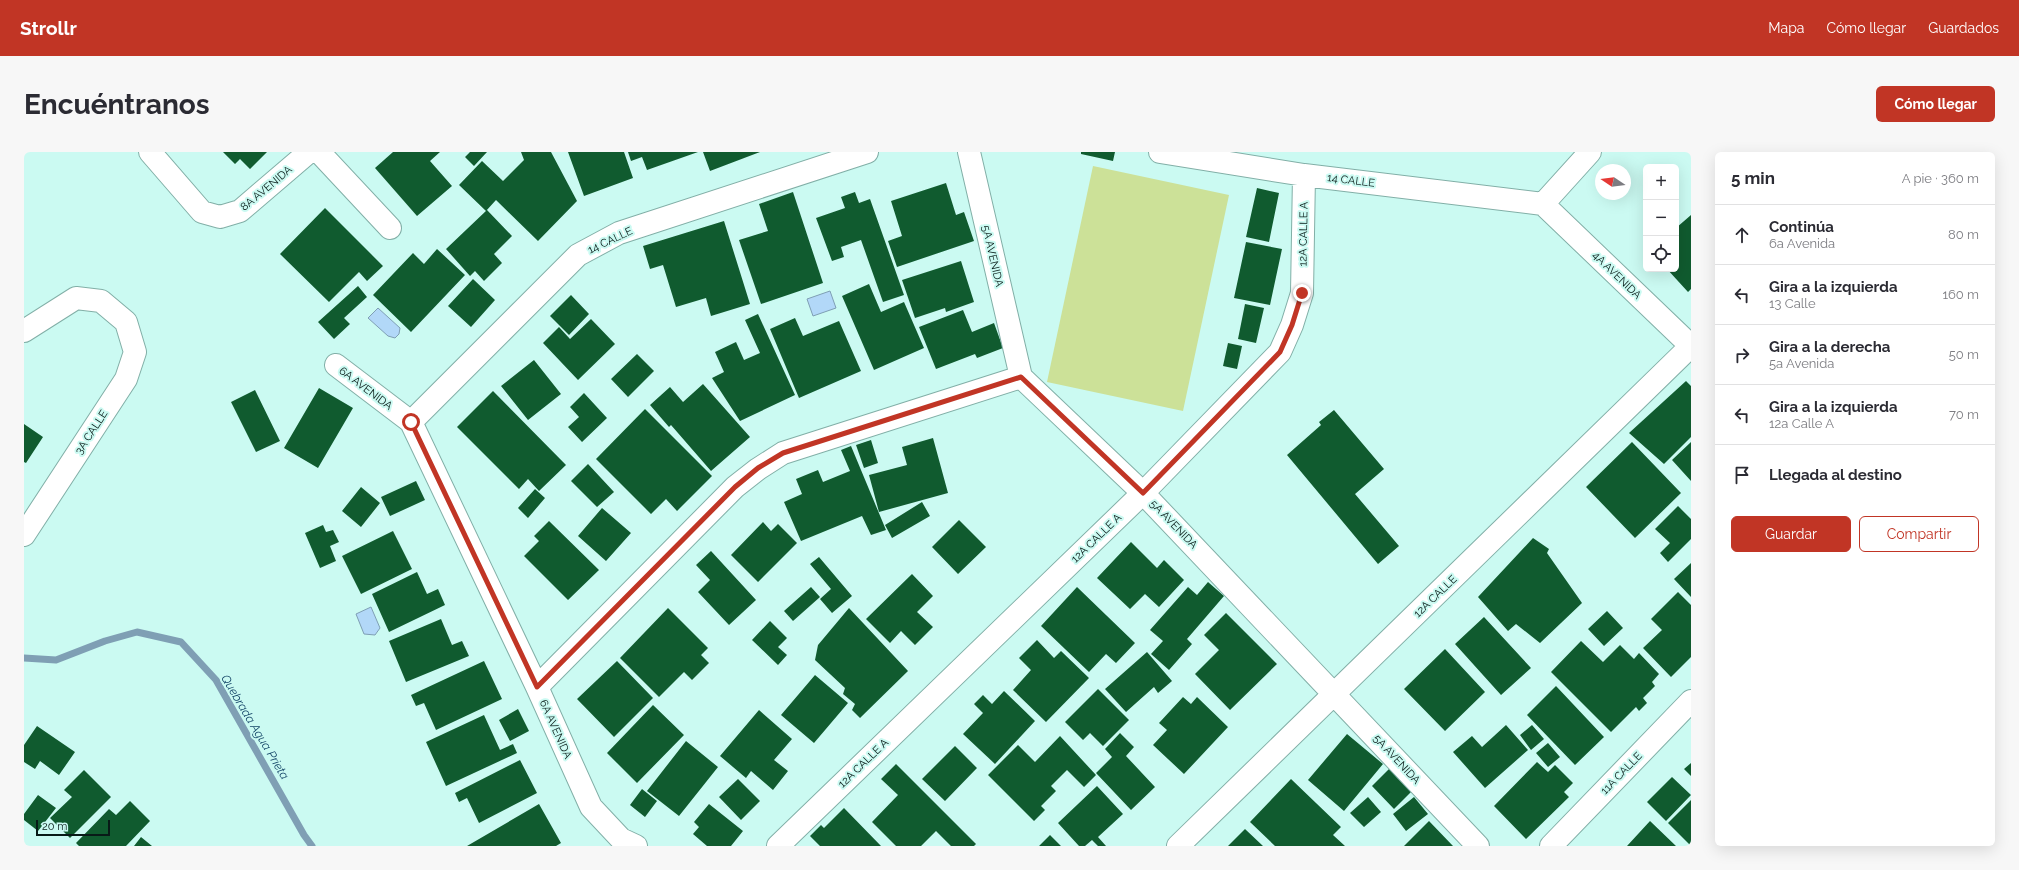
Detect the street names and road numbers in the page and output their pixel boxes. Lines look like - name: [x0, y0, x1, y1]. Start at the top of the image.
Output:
- street label: 8A AVENIDA: [238, 163, 295, 214]
- street label: 14 CALLE: [1326, 171, 1376, 190]
- street label: 12A CALLE A: [1296, 201, 1311, 266]
- street label: 14 CALLE: [586, 224, 635, 256]
- street label: 5A AVENIDA: [979, 224, 1006, 289]
- street label: 4A AVENIDA: [1590, 249, 1644, 302]
- street label: 6A AVENIDA: [337, 364, 395, 413]
- street label: 3A CALLE: [72, 407, 111, 457]
- street label: 5A AVENIDA: [1147, 497, 1201, 552]
- street label: 12A CALLE A: [1069, 511, 1125, 565]
- street label: 12A CALLE: [1411, 572, 1460, 620]
- street label: 6A AVENIDA: [537, 698, 575, 761]
- street label: 5A AVENIDA: [1370, 732, 1423, 787]
- street label: 12A CALLE A: [836, 736, 892, 790]
- street label: 11A CALLE: [1598, 749, 1645, 797]

